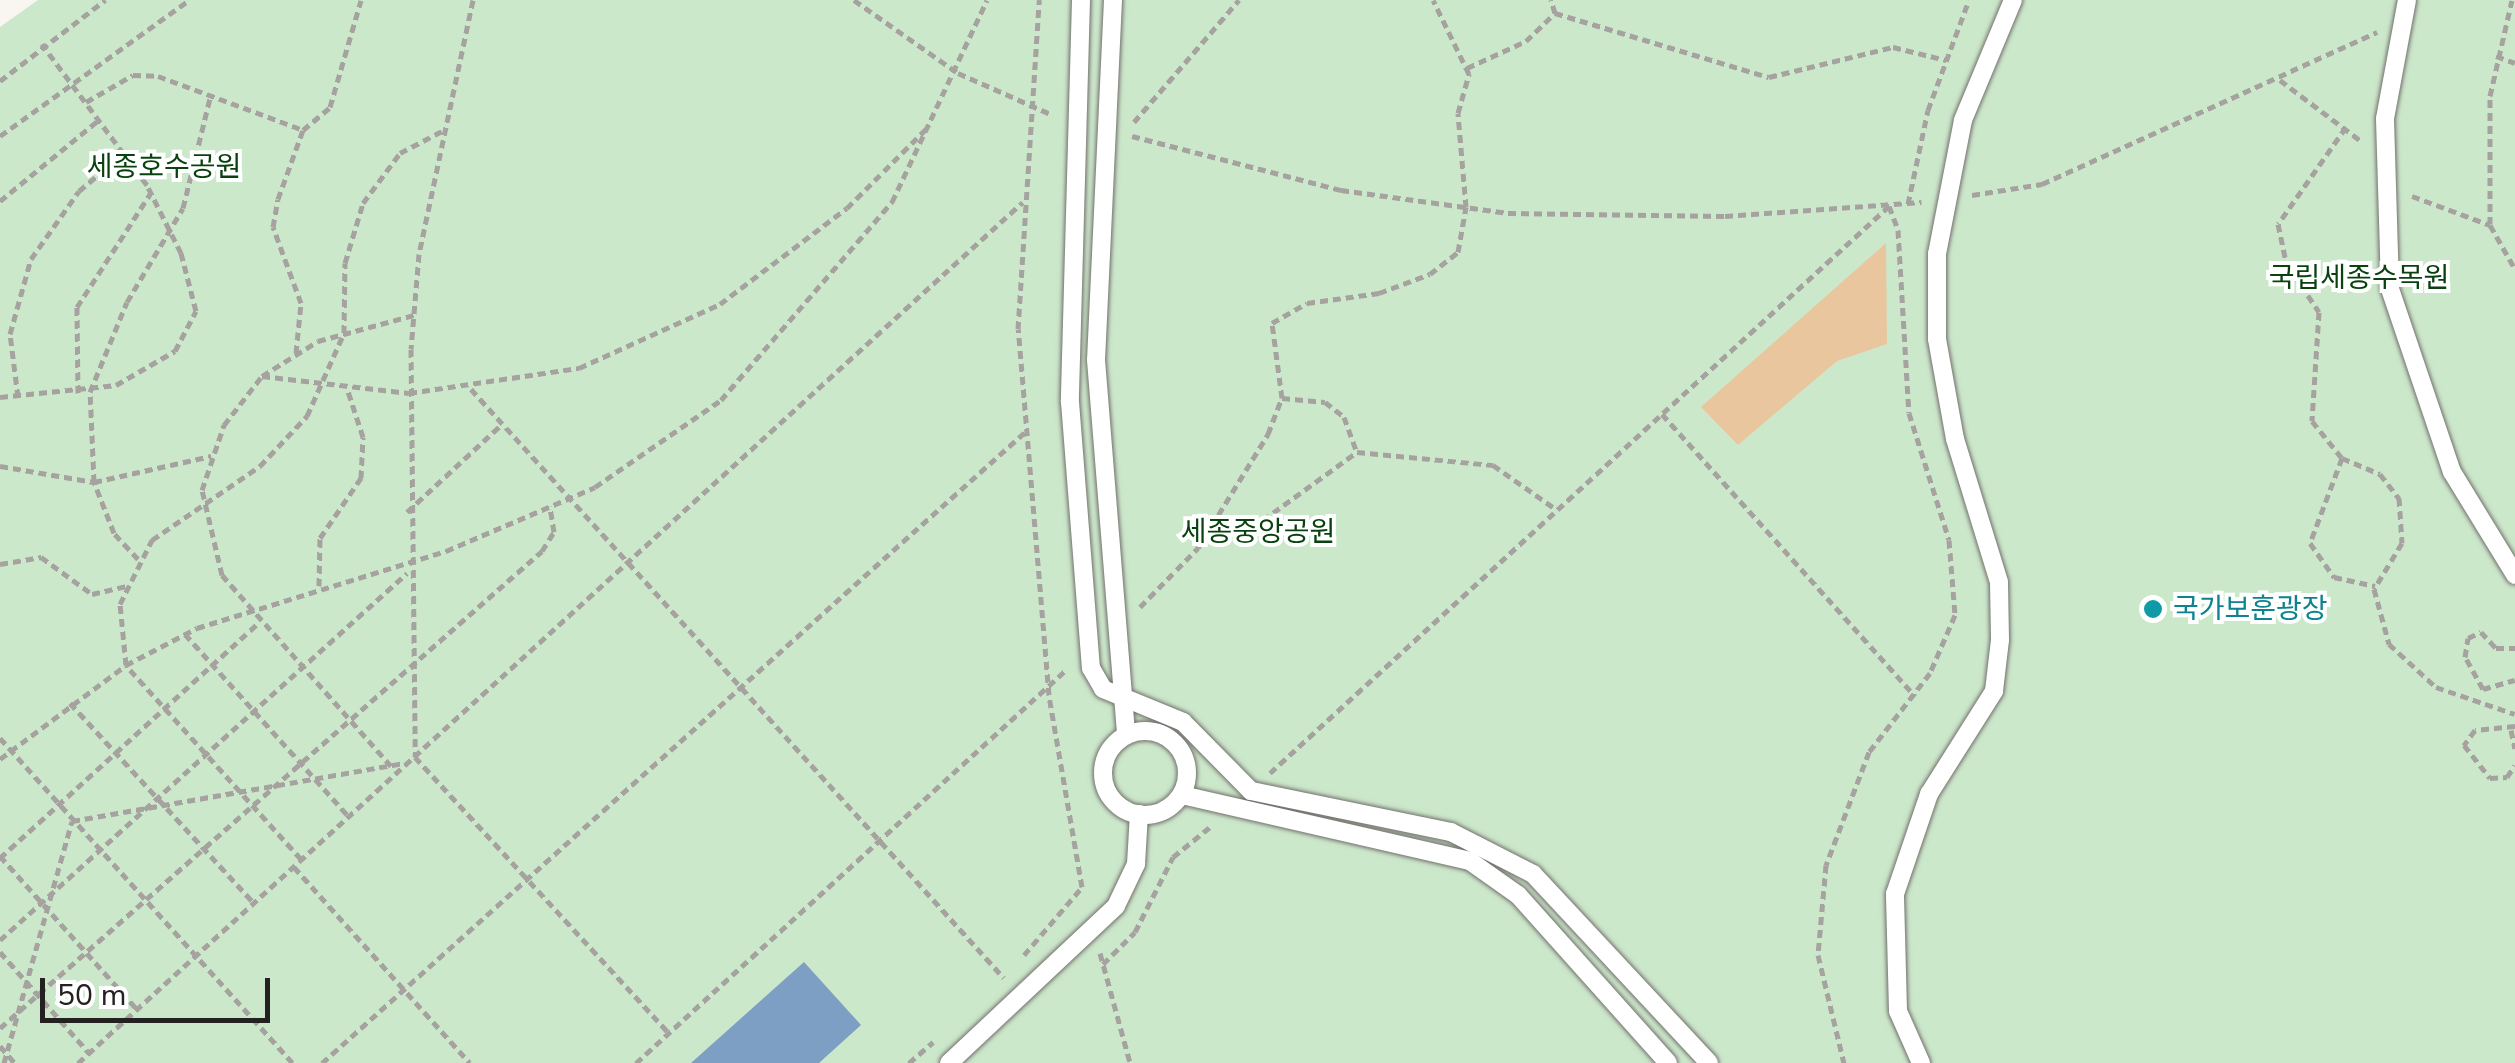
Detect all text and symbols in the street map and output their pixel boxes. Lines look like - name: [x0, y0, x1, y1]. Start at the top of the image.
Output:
- park label: 세종호수공원: [87, 150, 241, 184]
- park label: 국립세종수목원: [2269, 261, 2449, 295]
- park label: 세종중앙공원: [1181, 515, 1335, 549]
- place label: 국가보훈광장: [2173, 592, 2328, 626]
- marker: 국가보훈광장: [2142, 598, 2164, 620]
- scale bar: [45, 958, 275, 1020]
- text: 50 m: [57, 975, 126, 1016]

